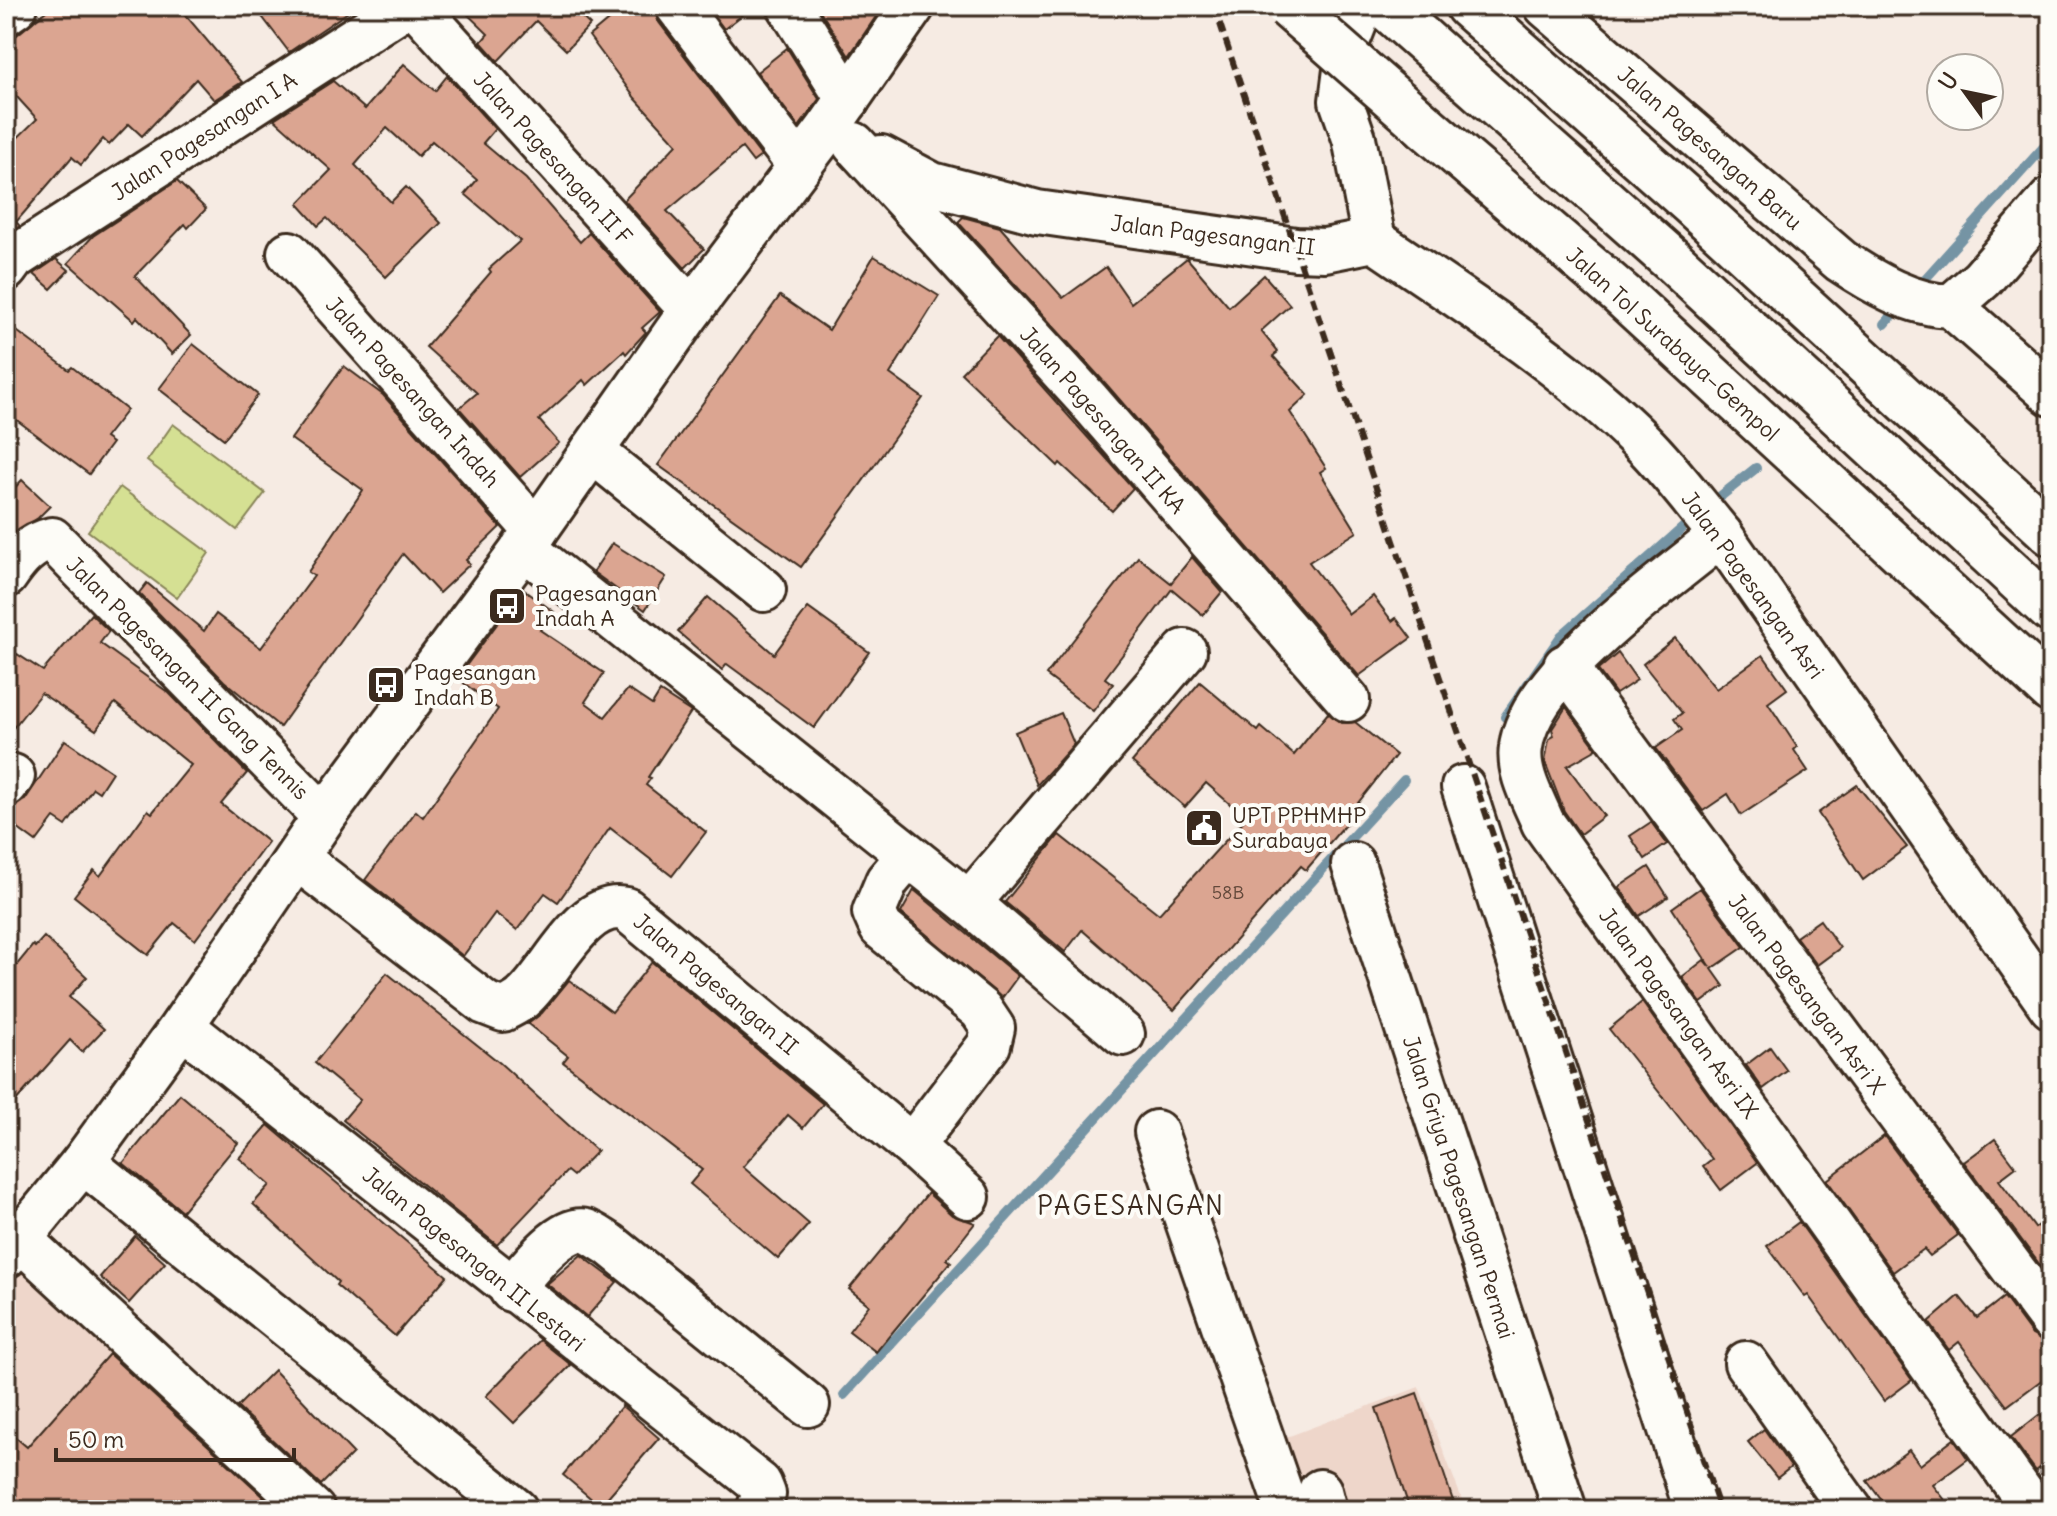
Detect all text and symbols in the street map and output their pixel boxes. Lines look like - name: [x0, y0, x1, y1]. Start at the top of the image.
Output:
- north arrow: [1925, 52, 2005, 132]
- street label: Jalan Pagesangan Baru: [1612, 60, 1808, 236]
- street label: Jalan Pagesangan I A: [106, 66, 302, 206]
- street label: Jalan Pagesangan II F: [468, 66, 638, 250]
- text: U: [1932, 67, 1964, 95]
- street label: Jalan Pagesangan II: [1109, 209, 1317, 261]
- street label: Jalan Tol Surabaya–Gempol: [1561, 241, 1785, 447]
- street label: Jalan Pagesangan Indah: [320, 291, 506, 493]
- street label: Jalan Pagesangan II KA: [1014, 321, 1192, 519]
- street label: Jalan Pagesangan Asri: [1676, 486, 1830, 684]
- street label: Jalan Pagesangan II Gang Tennis: [61, 551, 315, 805]
- place label: Pagesangan Indah A: [535, 579, 657, 632]
- bus stop icon: Pagesangan Indah A: [486, 585, 528, 627]
- place label: Pagesangan Indah B: [414, 658, 536, 711]
- bus stop icon: Pagesangan Indah B: [365, 664, 407, 706]
- place label: UPT PPHMHP Surabaya: [1232, 801, 1366, 854]
- public building icon: UPT PPHMHP Surabaya: [1183, 807, 1225, 849]
- house number: 58B: [1212, 881, 1244, 904]
- street label: Jalan Pagesangan Asri X: [1723, 888, 1892, 1100]
- street label: Jalan Pagesangan Asri IX: [1593, 902, 1765, 1124]
- street label: Jalan Pagesangan II: [628, 907, 804, 1061]
- street label: Jalan Griya Pagesangan Permai: [1397, 1032, 1521, 1342]
- street label: Jalan Pagesangan II Lestari: [357, 1161, 591, 1357]
- district label: PAGESANGAN: [1037, 1189, 1225, 1222]
- scale bar: [56, 1412, 294, 1462]
- text: 50 m: [68, 1424, 124, 1454]

